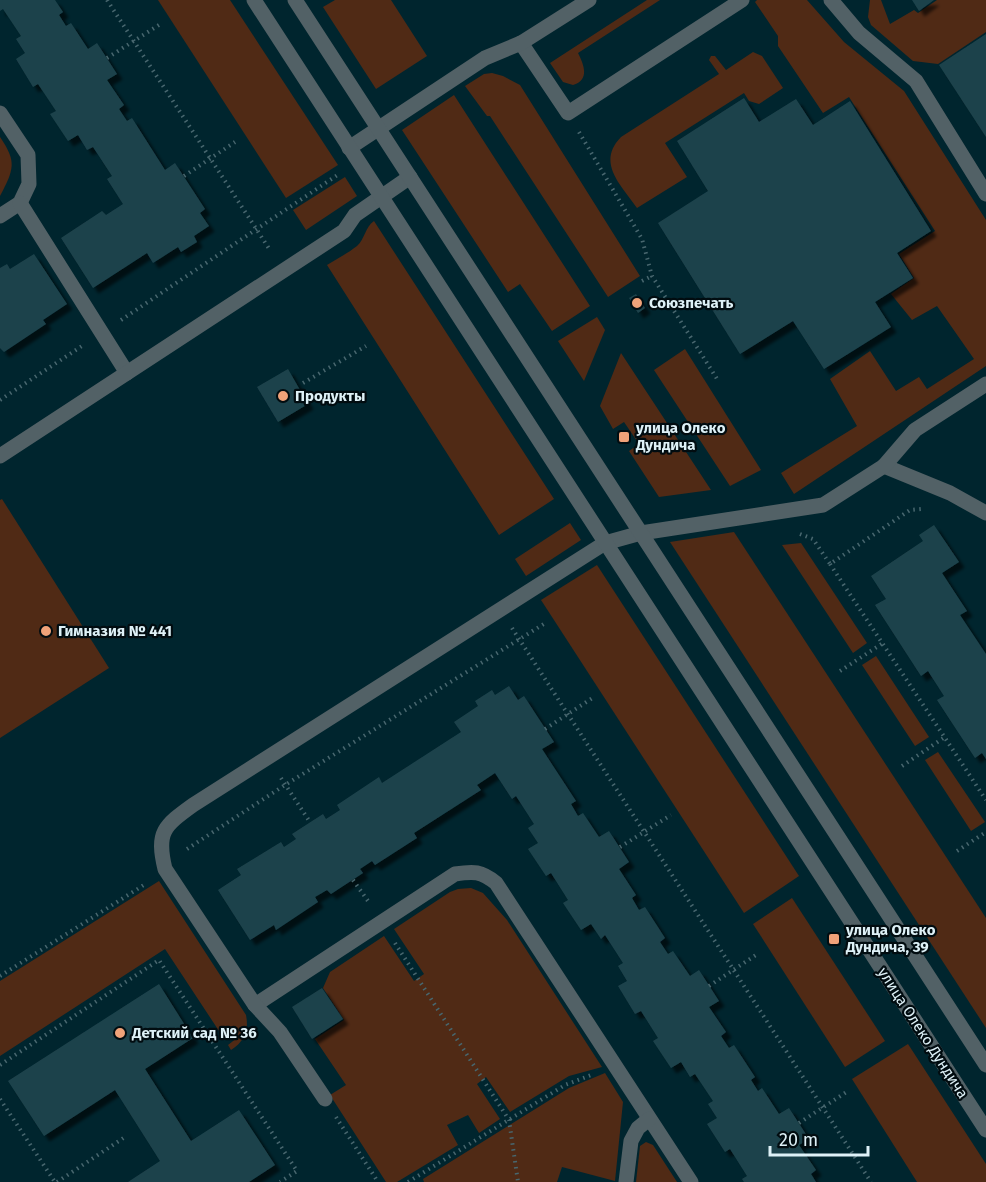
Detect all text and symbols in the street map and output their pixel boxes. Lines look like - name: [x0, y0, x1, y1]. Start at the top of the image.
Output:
- place label: Союзпечать: [649, 294, 734, 312]
- marker: Союзпечать: [630, 296, 644, 310]
- place label: Продукты: [295, 387, 365, 405]
- marker: Продукты: [276, 389, 290, 403]
- place label: улица Олеко Дундича: [635, 419, 726, 454]
- marker: улица Олеко Дундича: [617, 430, 631, 444]
- place label: Гимназия № 441: [58, 622, 172, 640]
- marker: Гимназия № 441: [39, 624, 53, 638]
- place label: улица Олеко Дундича, 39: [845, 921, 936, 956]
- marker: улица Олеко Дундича, 39: [827, 932, 841, 946]
- street label: улица Олеко Дундича: [874, 964, 972, 1102]
- place label: Детский сад № 36: [131, 1024, 257, 1042]
- marker: Детский сад № 36: [113, 1026, 127, 1040]
- scale bar: [770, 1119, 868, 1157]
- text: 20 m: [779, 1129, 818, 1151]

